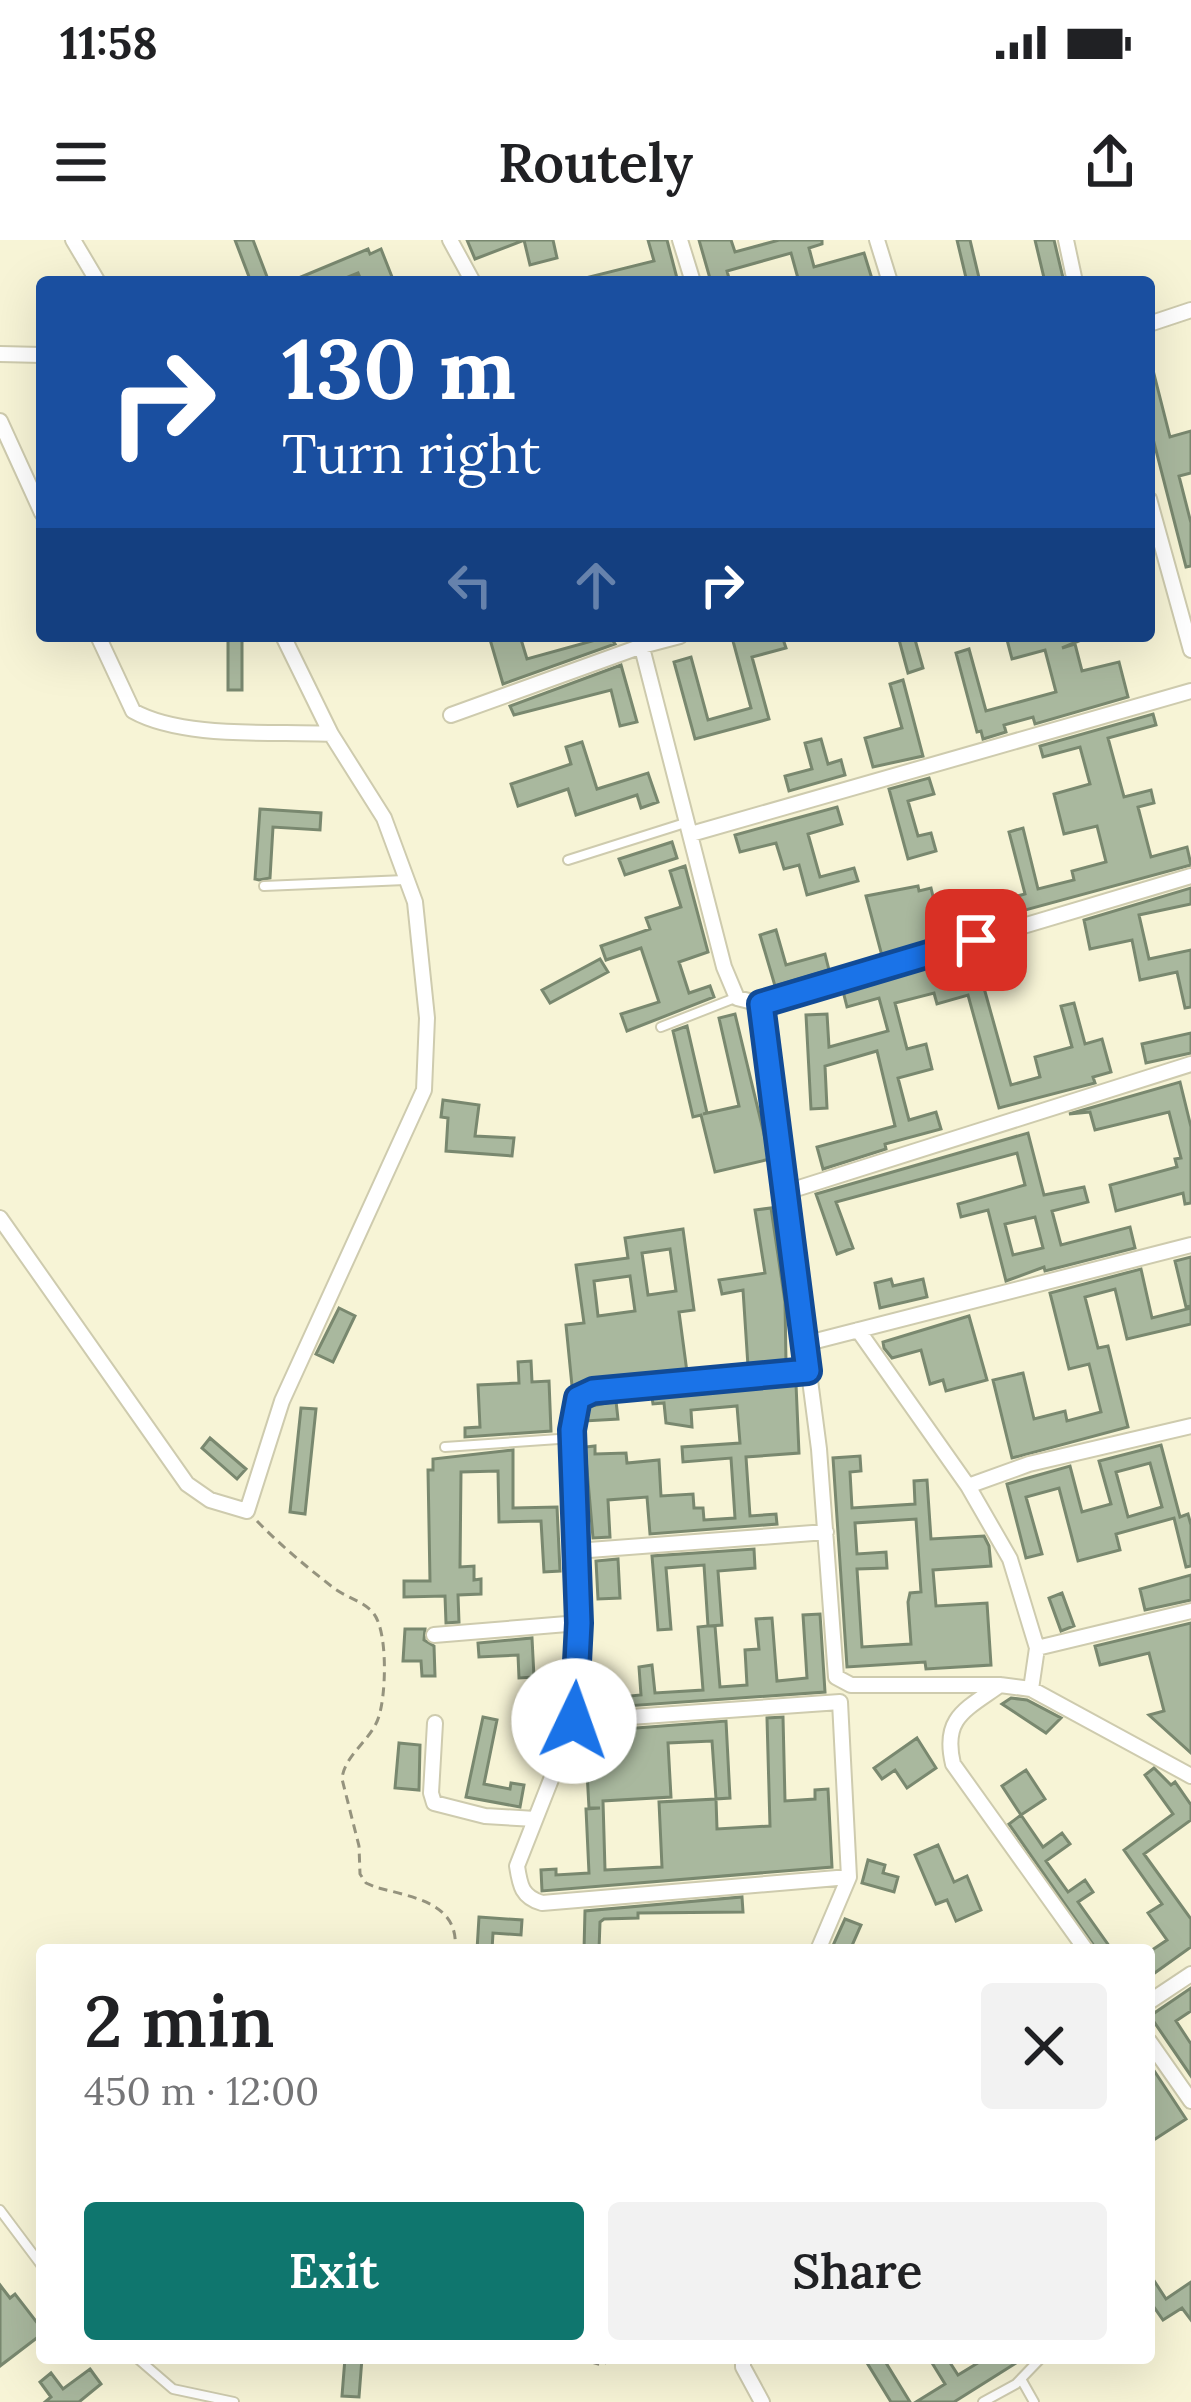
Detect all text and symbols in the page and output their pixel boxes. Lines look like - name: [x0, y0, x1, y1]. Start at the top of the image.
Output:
- text: 11:58: [60, 14, 158, 71]
- text: Routely: [498, 128, 693, 197]
- icon: menu: [48, 129, 114, 195]
- icon: share: [1077, 129, 1143, 195]
- text: 130 m: [282, 314, 516, 422]
- icon: right: [84, 324, 240, 480]
- text: Turn right: [282, 419, 541, 488]
- icon: left: [437, 552, 503, 618]
- icon: ahead: [563, 552, 629, 618]
- icon: right: [689, 552, 755, 618]
- pin: [925, 889, 1027, 991]
- icon: arrive: [943, 907, 1009, 973]
- position arrow: [511, 1658, 637, 1784]
- text: 2 min: [84, 1975, 275, 2067]
- button: close: [981, 1983, 1107, 2109]
- text: 450 m · 12:00: [84, 2066, 319, 2116]
- button: Exit: [84, 2202, 584, 2340]
- button: Share: [608, 2202, 1107, 2340]

